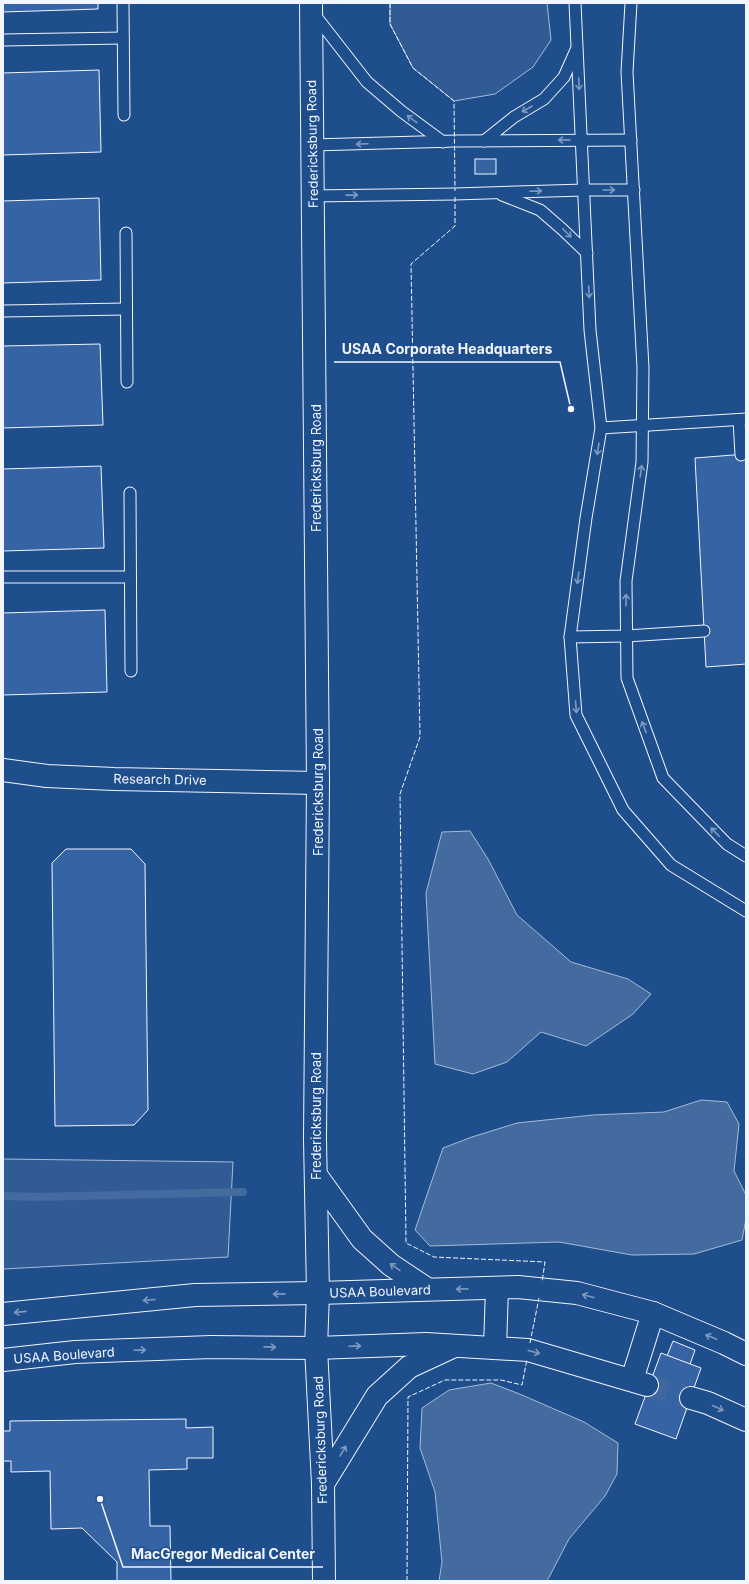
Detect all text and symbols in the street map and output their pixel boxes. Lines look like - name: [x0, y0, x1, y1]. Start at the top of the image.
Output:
- one-way arrow: [575, 77, 583, 90]
- street label: Fredericksburg Road: [303, 80, 321, 208]
- one-way arrow: [521, 106, 533, 114]
- one-way arrow: [406, 115, 417, 123]
- one-way arrow: [558, 136, 571, 144]
- one-way arrow: [356, 140, 369, 148]
- one-way arrow: [602, 186, 615, 194]
- one-way arrow: [529, 188, 542, 195]
- one-way arrow: [345, 191, 358, 199]
- one-way arrow: [562, 228, 572, 238]
- one-way arrow: [585, 285, 592, 298]
- callout: USAA Corporate Headquarters: [334, 336, 560, 362]
- text: USAA Corporate Headquarters: [342, 340, 552, 357]
- street label: Fredericksburg Road: [308, 404, 324, 532]
- one-way arrow: [594, 443, 602, 456]
- one-way arrow: [637, 465, 645, 478]
- one-way arrow: [574, 571, 582, 584]
- one-way arrow: [622, 594, 630, 607]
- one-way arrow: [572, 700, 579, 713]
- one-way arrow: [640, 721, 648, 733]
- street label: Fredericksburg Road: [310, 728, 326, 856]
- street label: Research Drive: [113, 770, 207, 788]
- one-way arrow: [711, 827, 720, 837]
- street label: Fredericksburg Road: [308, 1052, 324, 1180]
- one-way arrow: [389, 1263, 400, 1271]
- street label: USAA Boulevard: [329, 1281, 431, 1301]
- one-way arrow: [456, 1285, 469, 1293]
- one-way arrow: [273, 1290, 286, 1298]
- one-way arrow: [582, 1291, 595, 1299]
- one-way arrow: [143, 1296, 156, 1303]
- one-way arrow: [14, 1309, 27, 1316]
- one-way arrow: [705, 1333, 717, 1341]
- street label: USAA Boulevard: [13, 1343, 115, 1367]
- one-way arrow: [263, 1343, 276, 1351]
- one-way arrow: [348, 1343, 361, 1350]
- one-way arrow: [133, 1346, 146, 1354]
- one-way arrow: [527, 1349, 540, 1356]
- street label: Fredericksburg Road: [310, 1376, 330, 1504]
- one-way arrow: [711, 1404, 723, 1412]
- one-way arrow: [339, 1446, 347, 1457]
- callout: MacGregor Medical Center: [123, 1541, 323, 1567]
- text: MacGregor Medical Center: [131, 1545, 315, 1562]

